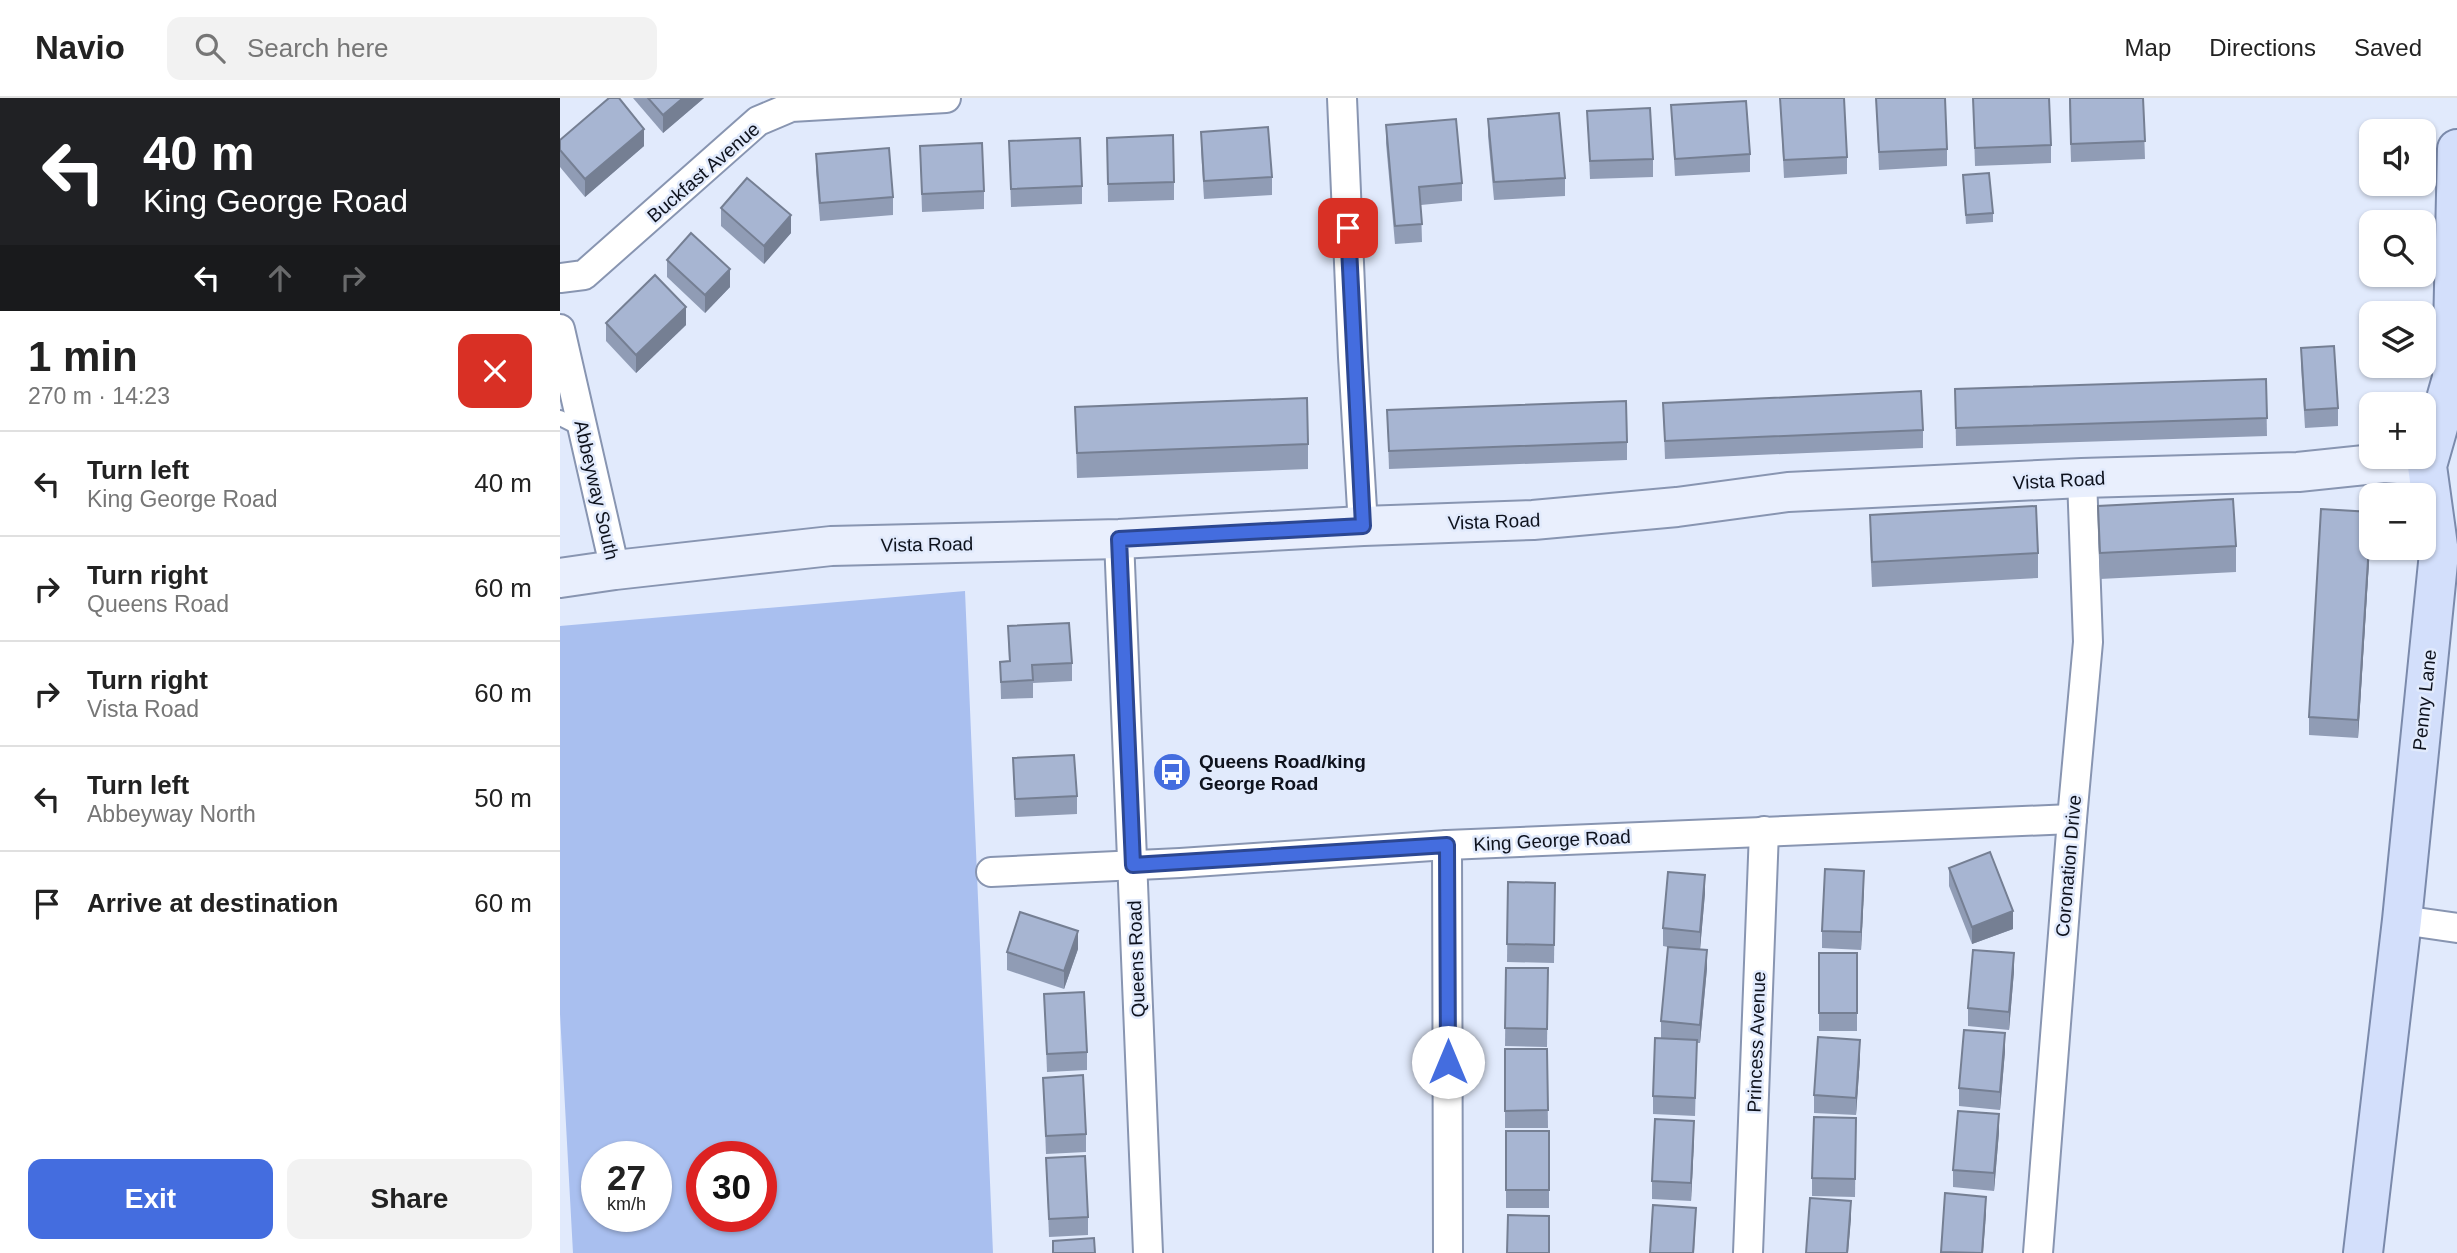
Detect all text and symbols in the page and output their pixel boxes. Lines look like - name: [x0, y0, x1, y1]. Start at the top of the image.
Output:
- search box: [167, 17, 657, 80]
- text: Navio: [35, 29, 125, 66]
- icon: search: [191, 29, 229, 67]
- text: Search here: [247, 33, 389, 63]
- text: Map: [2125, 34, 2171, 61]
- text: Directions: [2209, 34, 2316, 61]
- text: Saved: [2354, 34, 2422, 61]
- street label: Buckfast Avenue: [643, 118, 764, 227]
- map controls: [2359, 119, 2436, 560]
- button: sound: [2359, 119, 2436, 196]
- icon: left: [28, 126, 119, 217]
- text: 40 m: [143, 126, 255, 180]
- text: King George Road: [143, 183, 408, 219]
- pin: [1318, 198, 1378, 258]
- icon: arrive: [1329, 209, 1367, 247]
- button: search: [2359, 210, 2436, 287]
- icon: left: [188, 259, 226, 297]
- icon: ahead: [261, 259, 299, 297]
- icon: right: [334, 259, 372, 297]
- button: layers: [2359, 301, 2436, 378]
- text: 1 min: [28, 333, 138, 380]
- button: close: [458, 334, 532, 408]
- text: 270 m · 14:23: [28, 383, 170, 409]
- button: +: [2359, 392, 2436, 469]
- street label: Abbeyway South: [570, 418, 623, 562]
- text: Turn left: [87, 455, 189, 485]
- icon: left: [28, 465, 66, 503]
- text: 40 m: [474, 468, 532, 498]
- street label: Vista Road: [2012, 468, 2106, 493]
- button: −: [2359, 483, 2436, 560]
- text: King George Road: [87, 486, 278, 512]
- street label: Vista Road: [1447, 509, 1541, 534]
- street label: Vista Road: [881, 533, 973, 556]
- text: Turn right: [87, 560, 208, 590]
- icon: right: [28, 570, 66, 608]
- text: 60 m: [474, 573, 532, 603]
- text: Queens Road: [87, 591, 229, 617]
- street label: Penny Lane: [2409, 649, 2440, 752]
- text: Turn right: [87, 665, 208, 695]
- icon: right: [28, 675, 66, 713]
- text: 60 m: [474, 678, 532, 708]
- text: Vista Road: [87, 696, 199, 722]
- bus stop icon: Queens Road/king George Road: [1151, 751, 1193, 793]
- place label: Queens Road/king George Road: [1199, 751, 1366, 794]
- text: Turn left: [87, 770, 189, 800]
- icon: left: [28, 780, 66, 818]
- text: 50 m: [474, 783, 532, 813]
- street label: Coronation Drive: [2052, 794, 2085, 938]
- text: Abbeyway North: [87, 801, 256, 827]
- street label: King George Road: [1473, 826, 1631, 855]
- icon: arrive: [28, 885, 66, 923]
- text: Arrive at destination: [87, 888, 338, 918]
- text: 60 m: [474, 888, 532, 918]
- street label: Queens Road: [1124, 900, 1149, 1018]
- street label: Princess Avenue: [1744, 971, 1769, 1113]
- position arrow: [1411, 1025, 1485, 1099]
- speed limit sign: 30: [686, 1141, 777, 1232]
- text: 27: [607, 1158, 646, 1197]
- button: Exit: [28, 1159, 273, 1239]
- button: Share: [287, 1159, 532, 1239]
- text: km/h: [607, 1194, 646, 1214]

